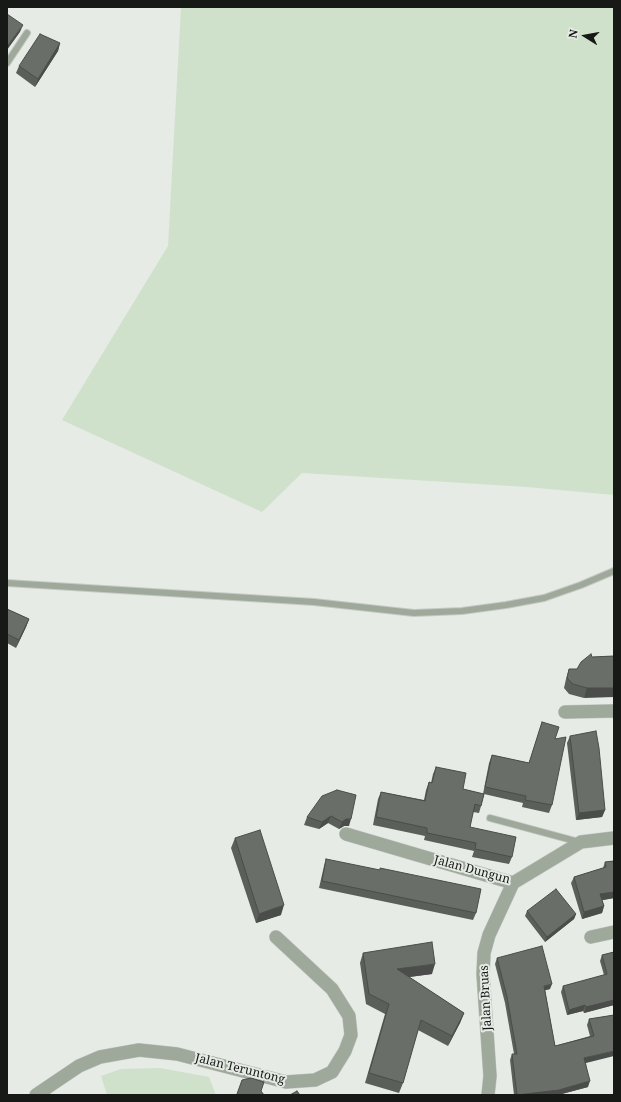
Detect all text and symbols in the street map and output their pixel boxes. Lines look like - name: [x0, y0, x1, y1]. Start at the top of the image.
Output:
- north arrow: [565, 16, 605, 56]
- text: N: [565, 28, 581, 39]
- street label: Jalan Dungun: [432, 853, 512, 887]
- street label: Jalan Bruas: [477, 965, 495, 1031]
- street label: Jalan Teruntong: [194, 1051, 286, 1087]

